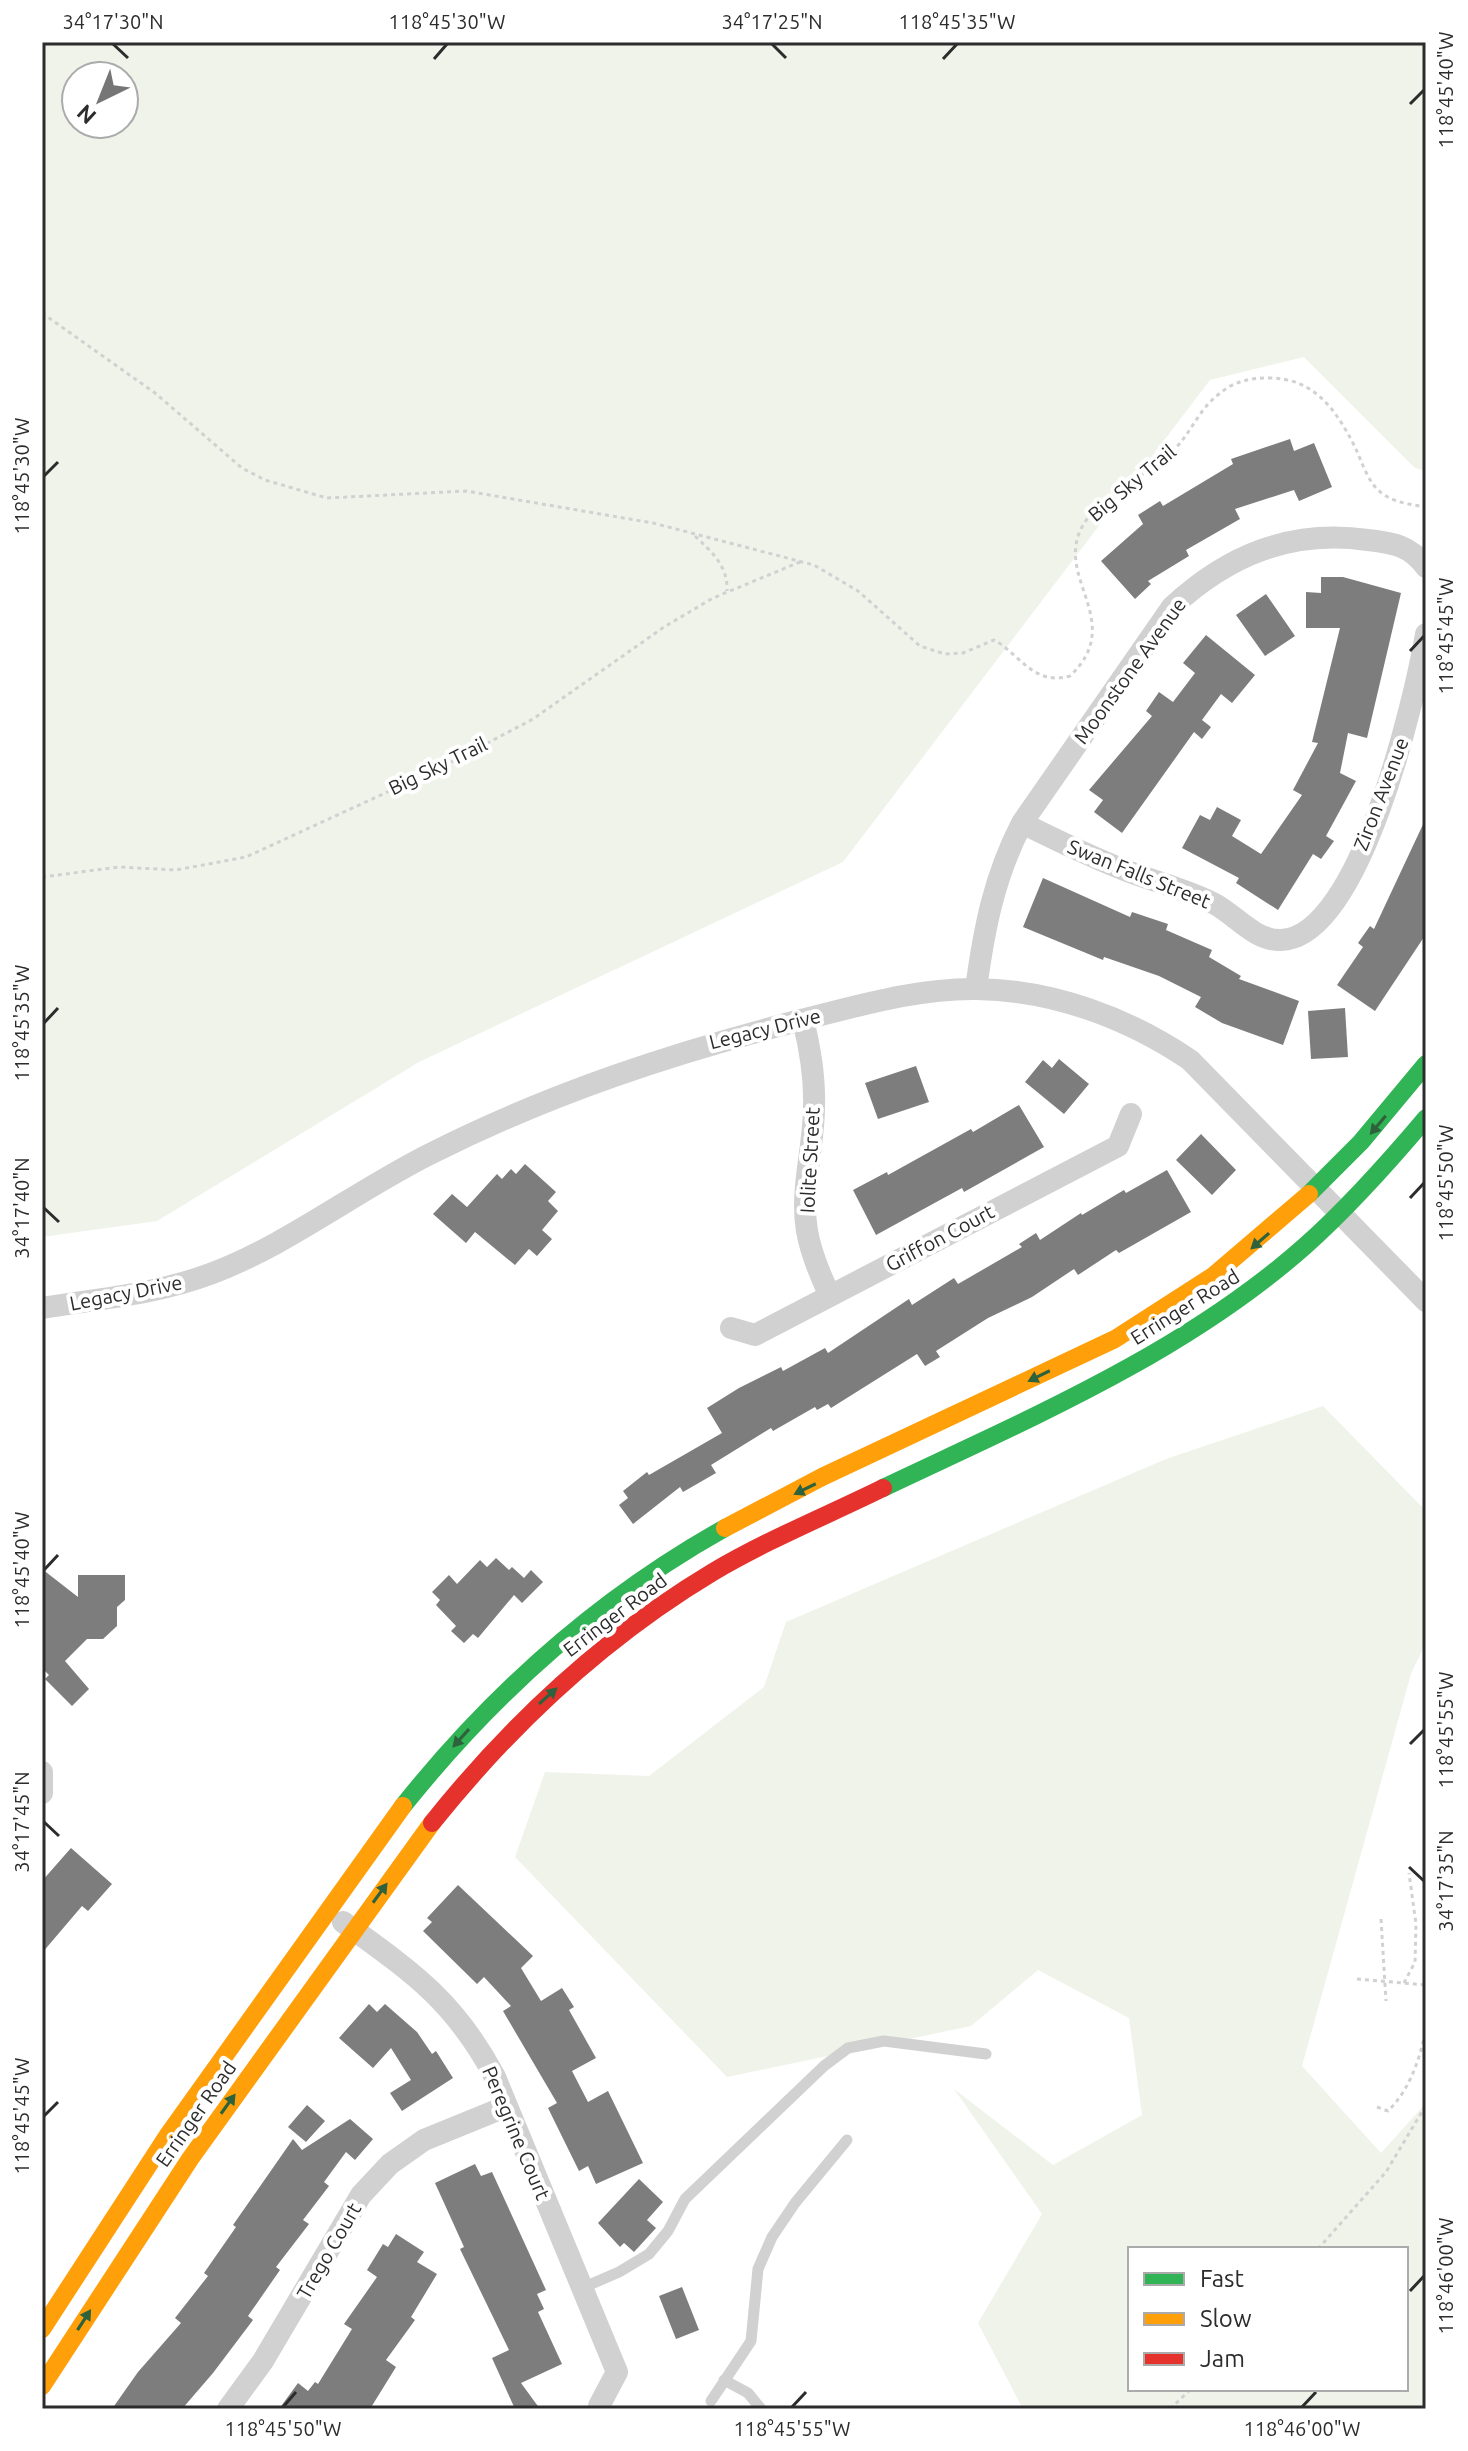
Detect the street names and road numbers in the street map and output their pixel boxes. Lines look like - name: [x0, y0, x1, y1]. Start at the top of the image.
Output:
- street label: Big Sky Trail: [1083, 439, 1180, 526]
- street label: Moonstone Avenue: [1069, 593, 1190, 748]
- street label: Big Sky Trail: [385, 732, 491, 799]
- street label: Ziron Avenue: [1348, 734, 1413, 854]
- street label: Swan Falls Street: [1064, 834, 1214, 913]
- street label: Legacy Drive: [707, 1004, 823, 1053]
- street label: Iolite Street: [795, 1106, 824, 1214]
- street label: Griffon Court: [882, 1199, 998, 1276]
- street label: Erringer Road: [1126, 1264, 1243, 1349]
- street label: Legacy Drive: [68, 1270, 184, 1315]
- street label: Erringer Road: [558, 1568, 671, 1661]
- street label: Erringer Road: [151, 2057, 240, 2171]
- street label: Peregrine Court: [478, 2063, 555, 2203]
- street label: Trego Court: [292, 2198, 365, 2303]

